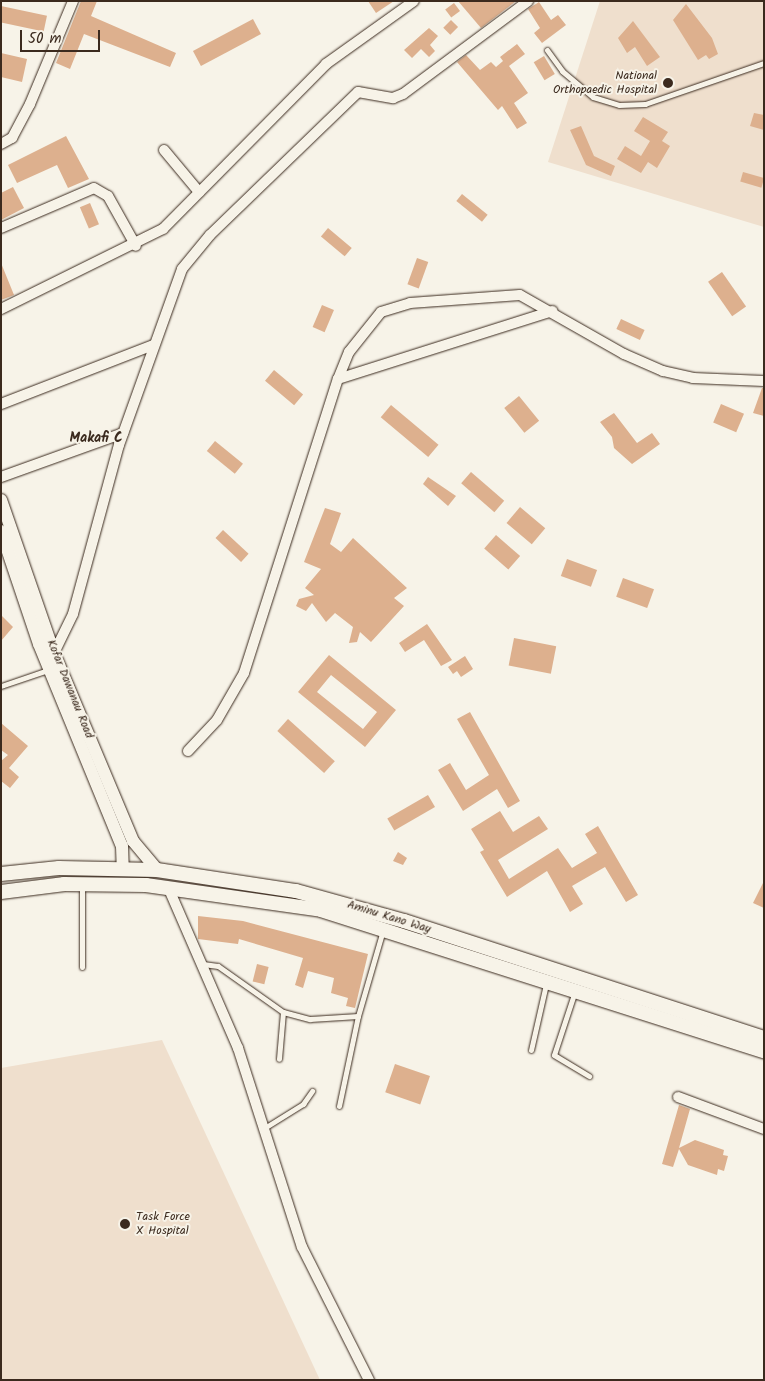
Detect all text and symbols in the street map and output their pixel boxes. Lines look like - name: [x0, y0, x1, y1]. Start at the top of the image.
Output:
- scale bar: [22, 20, 102, 52]
- text: 50 m: [28, 27, 62, 51]
- place label: National Orthopaedic Hospital: [553, 69, 657, 97]
- marker: National Orthopaedic Hospital: [661, 76, 675, 90]
- district label: Makafi C: [69, 430, 123, 446]
- street label: Kofar Dawanau Road: [44, 638, 96, 740]
- street label: Aminu Kano Way: [345, 897, 433, 937]
- place label: Task Force X Hospital: [136, 1210, 190, 1238]
- marker: Task Force X Hospital: [118, 1217, 132, 1231]

